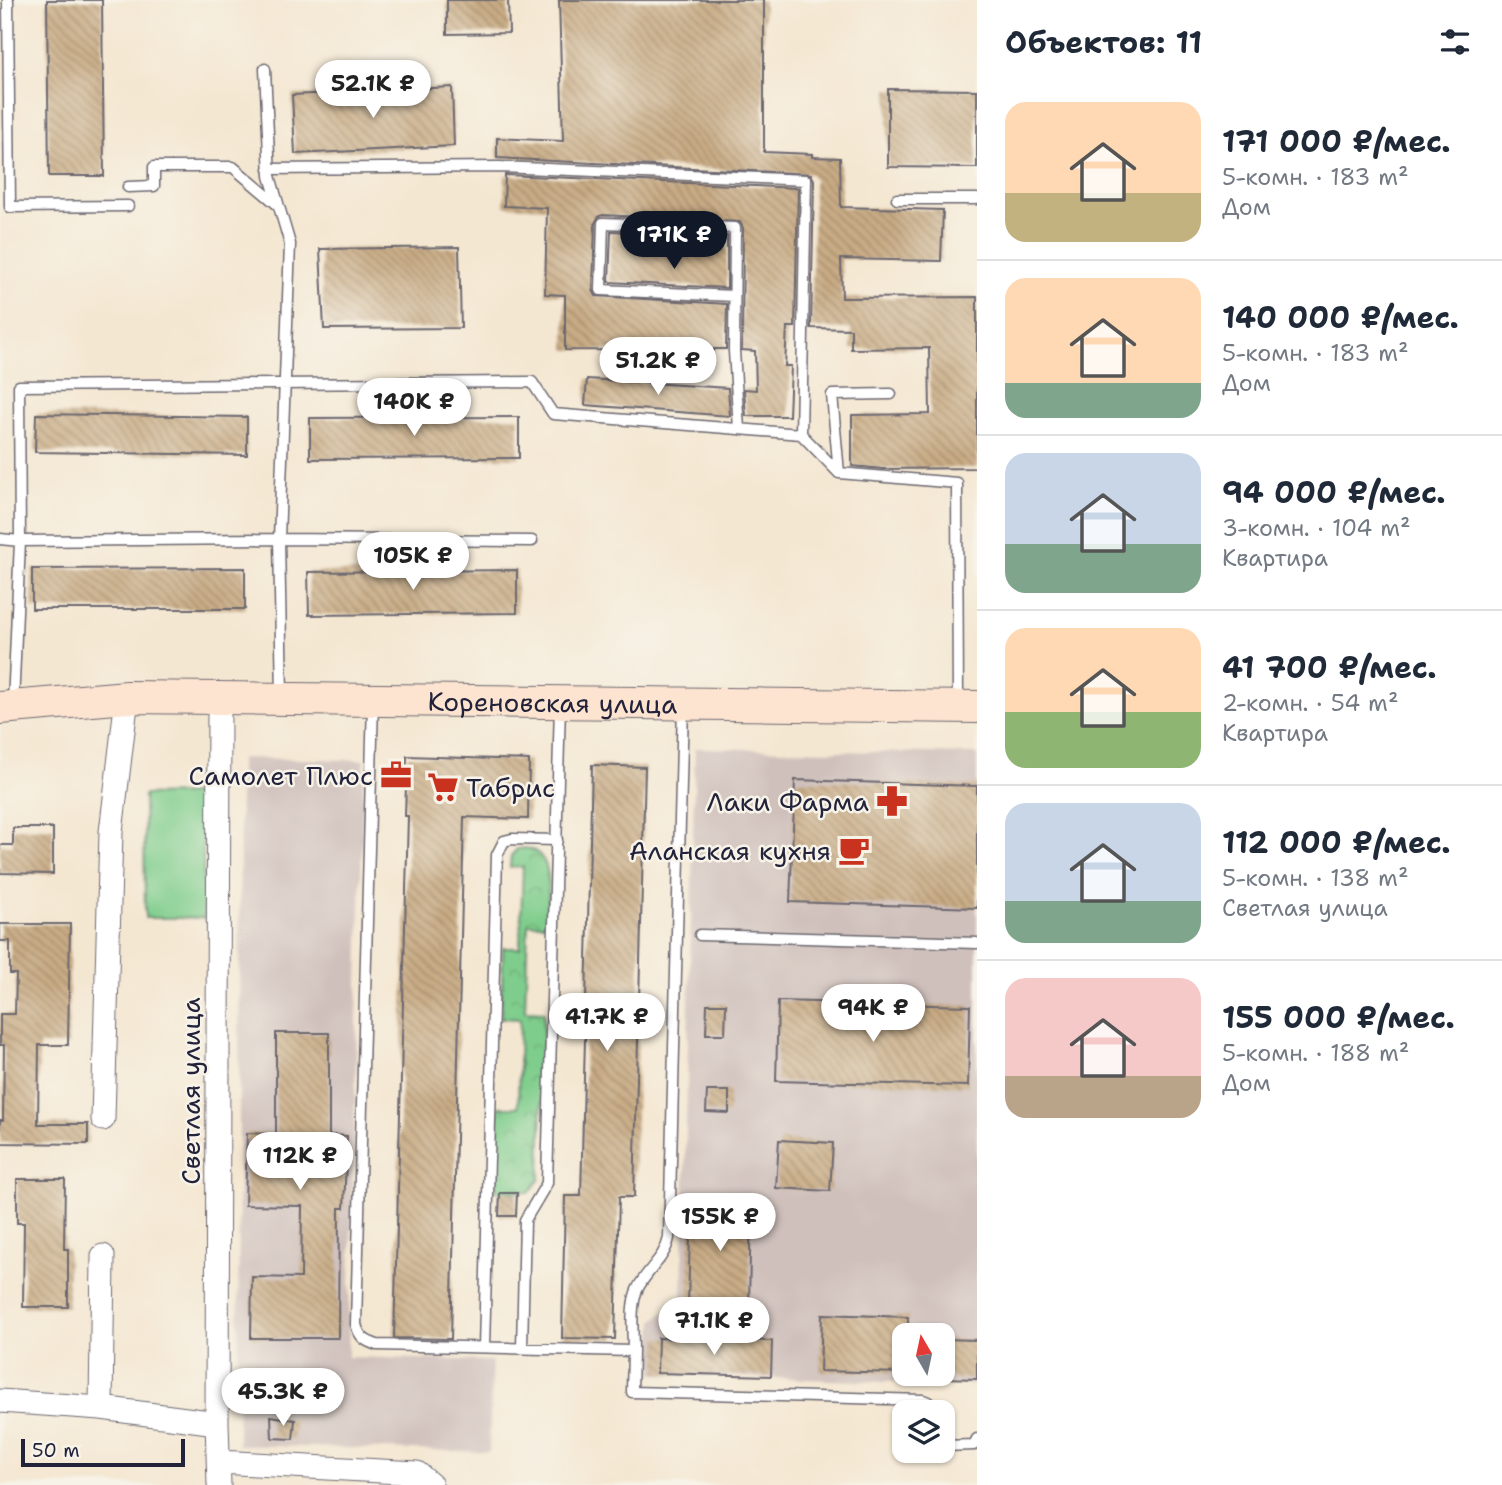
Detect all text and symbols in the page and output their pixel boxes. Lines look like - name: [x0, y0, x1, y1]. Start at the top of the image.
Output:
- text: Объектов: 11: [1005, 22, 1202, 63]
- icon: filters: [1436, 23, 1474, 61]
- pin: 52.1K ₽: [308, 60, 438, 120]
- text: 52.1K ₽: [331, 68, 415, 98]
- text: 171 000 ₽/мес.: [1222, 121, 1451, 162]
- icon: home: [1061, 130, 1145, 214]
- text: 5-комн. · 183 m²: [1222, 162, 1409, 192]
- text: Дом: [1222, 192, 1271, 222]
- pin: 171K ₽: [617, 212, 731, 271]
- text: 171K ₽: [636, 219, 712, 249]
- text: 140 000 ₽/мес.: [1222, 297, 1459, 338]
- icon: home: [1061, 306, 1145, 390]
- pin: 51.2K ₽: [593, 338, 723, 397]
- text: 5-комн. · 183 m²: [1222, 338, 1409, 368]
- text: 51.2K ₽: [615, 345, 701, 375]
- text: Дом: [1222, 368, 1271, 398]
- pin: 140K ₽: [357, 378, 471, 438]
- text: 140K ₽: [373, 386, 455, 416]
- text: 94 000 ₽/мес.: [1222, 472, 1446, 513]
- icon: home: [1061, 481, 1145, 565]
- text: 3-комн. · 104 m²: [1222, 513, 1411, 543]
- pin: 105K ₽: [356, 532, 470, 592]
- text: 105K ₽: [373, 540, 453, 570]
- text: Квартира: [1222, 543, 1328, 573]
- text: 41 700 ₽/мес.: [1222, 647, 1437, 688]
- icon: home: [1061, 656, 1145, 740]
- street label: Кореновская улица: [428, 683, 677, 721]
- text: 2-комн. · 54 m²: [1222, 688, 1399, 718]
- text: Квартира: [1222, 718, 1328, 748]
- place label: Самолет Плюс: [188, 758, 373, 793]
- office icon: Самолет Плюс: [379, 758, 413, 792]
- supermarket icon: Табрис: [426, 770, 460, 804]
- place label: Табрис: [466, 770, 555, 805]
- place label: Лаки Фарма: [707, 784, 869, 819]
- pharmacy icon: Лаки Фарма: [875, 784, 909, 818]
- text: 112 000 ₽/мес.: [1222, 822, 1451, 863]
- icon: home: [1061, 831, 1145, 915]
- place label: Аланская кухня: [629, 833, 831, 868]
- cafe icon: Аланская кухня: [837, 833, 871, 867]
- text: 5-комн. · 138 m²: [1222, 863, 1409, 893]
- text: Светлая улица: [1222, 893, 1388, 923]
- pin: 94K ₽: [824, 984, 922, 1044]
- text: 94K ₽: [837, 992, 909, 1022]
- pin: 41.7K ₽: [542, 993, 672, 1053]
- street label: Светлая улица: [173, 997, 208, 1185]
- text: 155 000 ₽/мес.: [1222, 997, 1455, 1038]
- text: 41.7K ₽: [565, 1001, 649, 1031]
- icon: home: [1061, 1006, 1145, 1090]
- text: 5-комн. · 188 m²: [1222, 1038, 1409, 1068]
- text: Дом: [1222, 1068, 1271, 1098]
- pin: 112K ₽: [243, 1132, 357, 1192]
- text: 112K ₽: [262, 1140, 338, 1170]
- pin: 155K ₽: [663, 1194, 777, 1253]
- text: 155K ₽: [681, 1201, 759, 1231]
- pin: 71.1K ₽: [649, 1298, 779, 1357]
- text: 71.1K ₽: [674, 1305, 754, 1335]
- north arrow: [892, 1323, 956, 1386]
- map controls: [892, 1323, 955, 1463]
- pin: 45.3K ₽: [218, 1368, 348, 1428]
- text: 45.3K ₽: [238, 1376, 328, 1406]
- button: layers: [892, 1400, 955, 1463]
- scale bar: [21, 1436, 186, 1468]
- text: 50 m: [32, 1438, 80, 1463]

